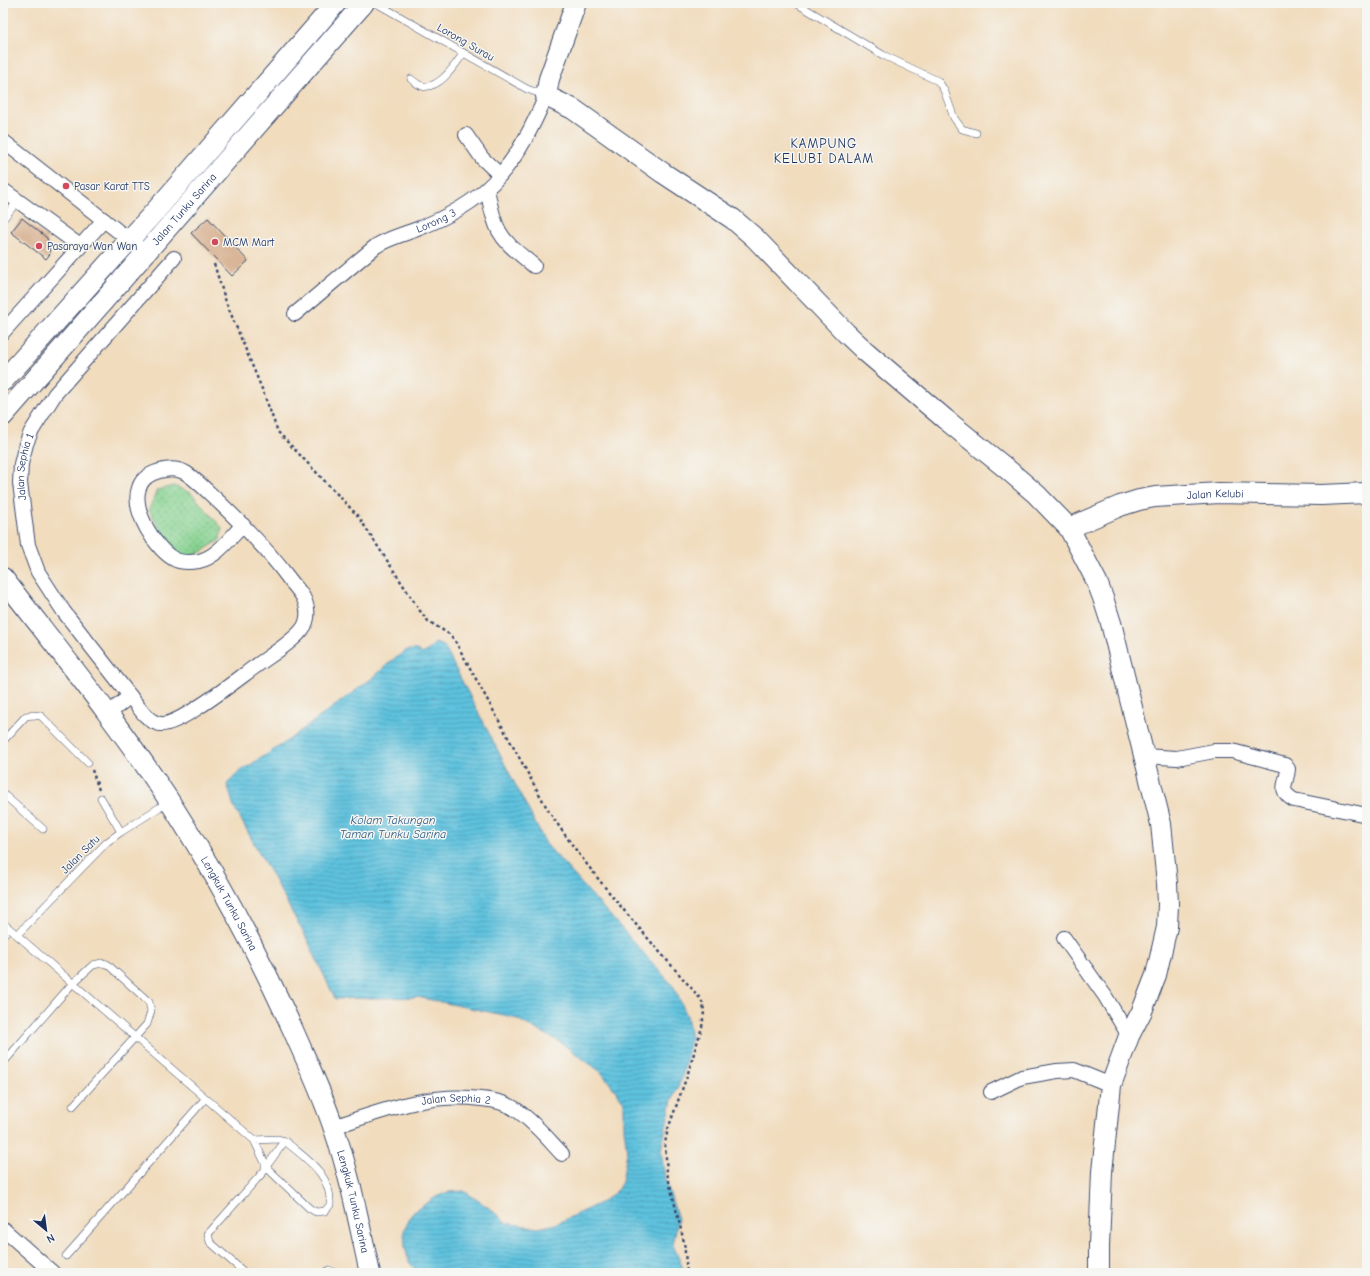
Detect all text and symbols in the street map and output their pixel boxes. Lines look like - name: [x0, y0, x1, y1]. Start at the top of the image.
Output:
- street label: Lorong Surau: [435, 21, 497, 64]
- district label: KAMPUNG KELUBI DALAM: [774, 136, 874, 166]
- street label: Jalan Tunku Sarina: [149, 171, 219, 248]
- place label: Pasar Karat TTS: [74, 180, 150, 193]
- marker: Pasar Karat TTS: [61, 181, 71, 191]
- street label: Lorong 3: [414, 206, 458, 236]
- place label: MCM Mart: [223, 236, 275, 249]
- marker: MCM Mart: [210, 237, 220, 247]
- place label: Pasaraya Wan Wan: [47, 240, 137, 253]
- marker: Pasaraya Wan Wan: [34, 241, 44, 251]
- street label: Jalan Sephia 1: [14, 431, 37, 501]
- street label: Jalan Kelubi: [1186, 487, 1244, 502]
- water label: Kolam Takungan Taman Tunku Sarina: [340, 813, 446, 841]
- street label: Jalan Satu: [58, 832, 102, 876]
- street label: Lengkuk Tunku Sarina: [198, 854, 260, 953]
- street label: Jalan Sephia 2: [420, 1091, 492, 1108]
- street label: Lengkuk Tunku Sarina: [334, 1149, 371, 1254]
- north arrow: [26, 1210, 66, 1250]
- text: N: [44, 1231, 57, 1246]

